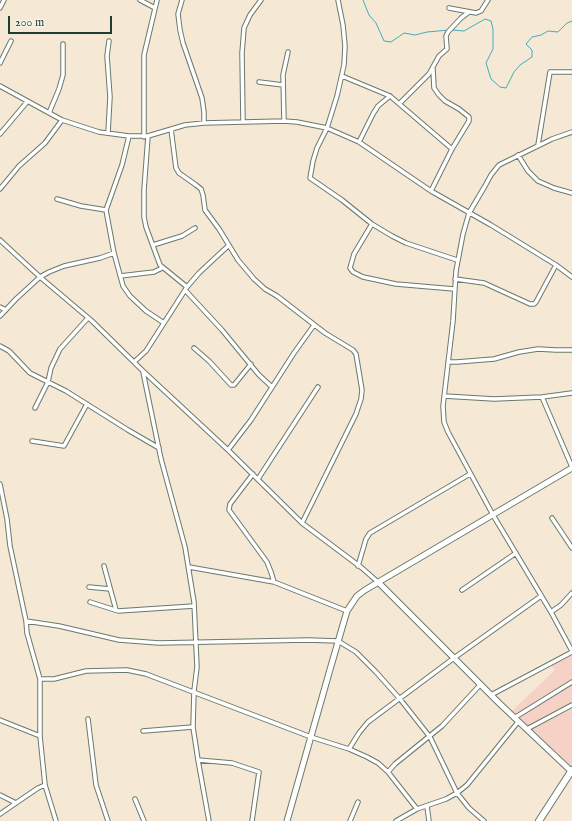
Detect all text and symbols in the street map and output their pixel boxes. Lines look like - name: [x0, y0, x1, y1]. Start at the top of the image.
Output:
- scale bar: [10, 8, 114, 34]
- text: 200 m: [15, 15, 44, 30]

